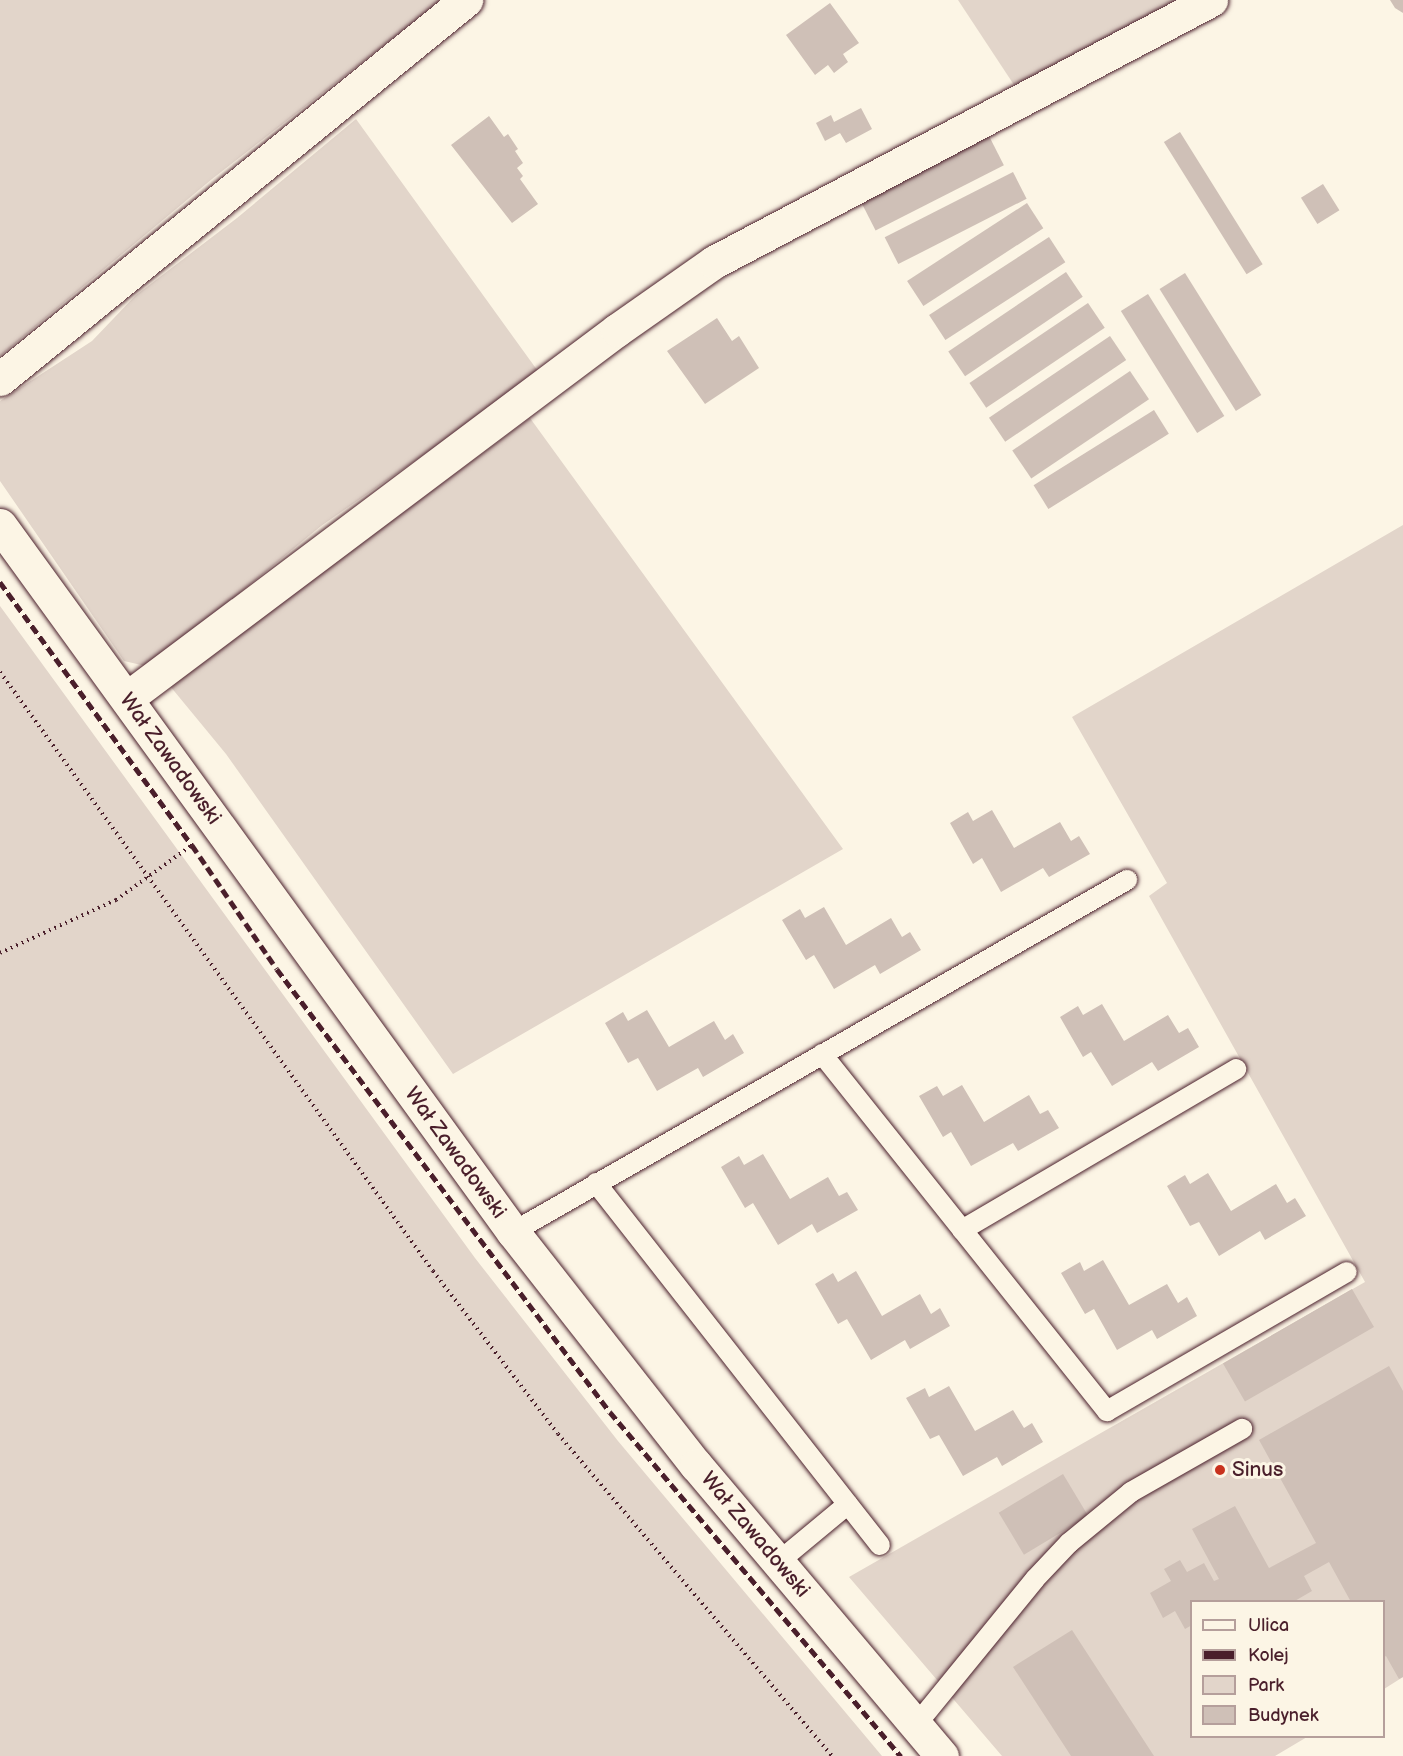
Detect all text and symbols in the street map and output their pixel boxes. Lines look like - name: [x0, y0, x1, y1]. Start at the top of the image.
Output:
- street label: Wał Zawadowski: [114, 688, 226, 830]
- street label: Wał Zawadowski: [399, 1082, 511, 1224]
- place label: Sinus: [1232, 1457, 1283, 1483]
- marker: Sinus: [1213, 1463, 1227, 1477]
- street label: Wał Zawadowski: [695, 1467, 815, 1603]
- legend: [1190, 1600, 1385, 1738]
- text: Ulica: [1248, 1615, 1289, 1636]
- text: Kolej: [1248, 1645, 1288, 1666]
- text: Park: [1248, 1675, 1284, 1696]
- text: Budynek: [1248, 1705, 1318, 1726]

